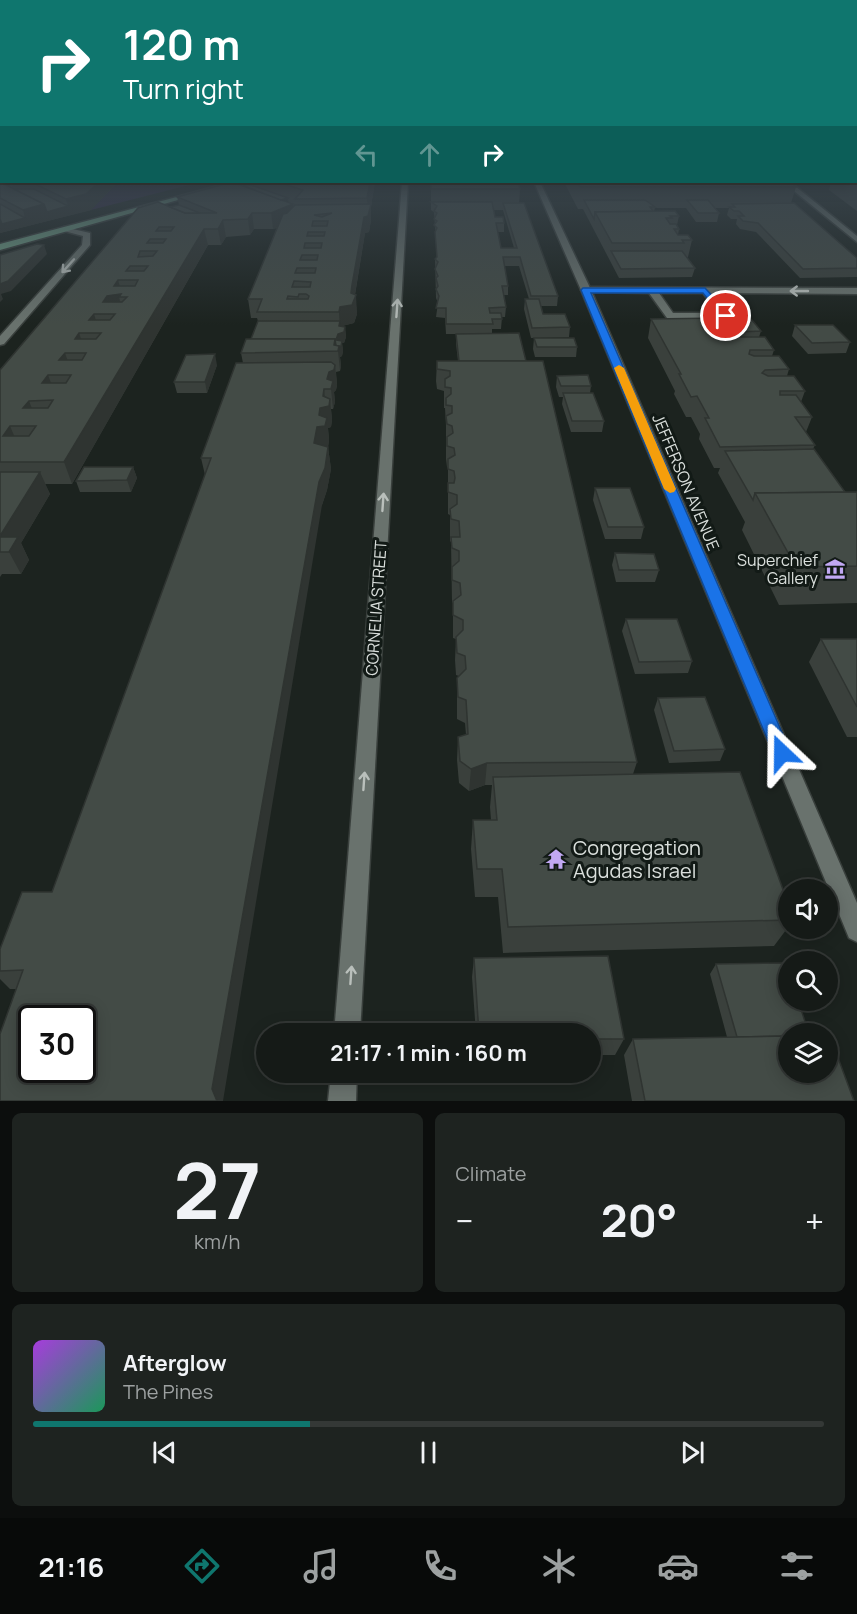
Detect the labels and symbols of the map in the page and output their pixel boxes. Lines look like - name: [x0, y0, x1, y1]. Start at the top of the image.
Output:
- one-way arrow: [61, 258, 75, 273]
- one-way arrow: [789, 285, 809, 297]
- pin: [700, 290, 751, 341]
- one-way arrow: [392, 298, 403, 318]
- street label: JEFFERSON AVENUE: [647, 410, 725, 554]
- one-way arrow: [378, 493, 389, 513]
- street label: CORNELIA STREET: [360, 539, 392, 676]
- place label: Superchief Gallery: [737, 549, 819, 589]
- museum icon: Superchief Gallery: [823, 557, 847, 581]
- position arrow: [750, 721, 814, 785]
- one-way arrow: [359, 771, 370, 791]
- place label: Congregation Agudas Israel: [573, 834, 701, 884]
- temple icon: Congregation Agudas Israel: [544, 847, 568, 871]
- one-way arrow: [346, 966, 357, 986]
- speed limit sign: 30: [18, 1005, 96, 1083]

